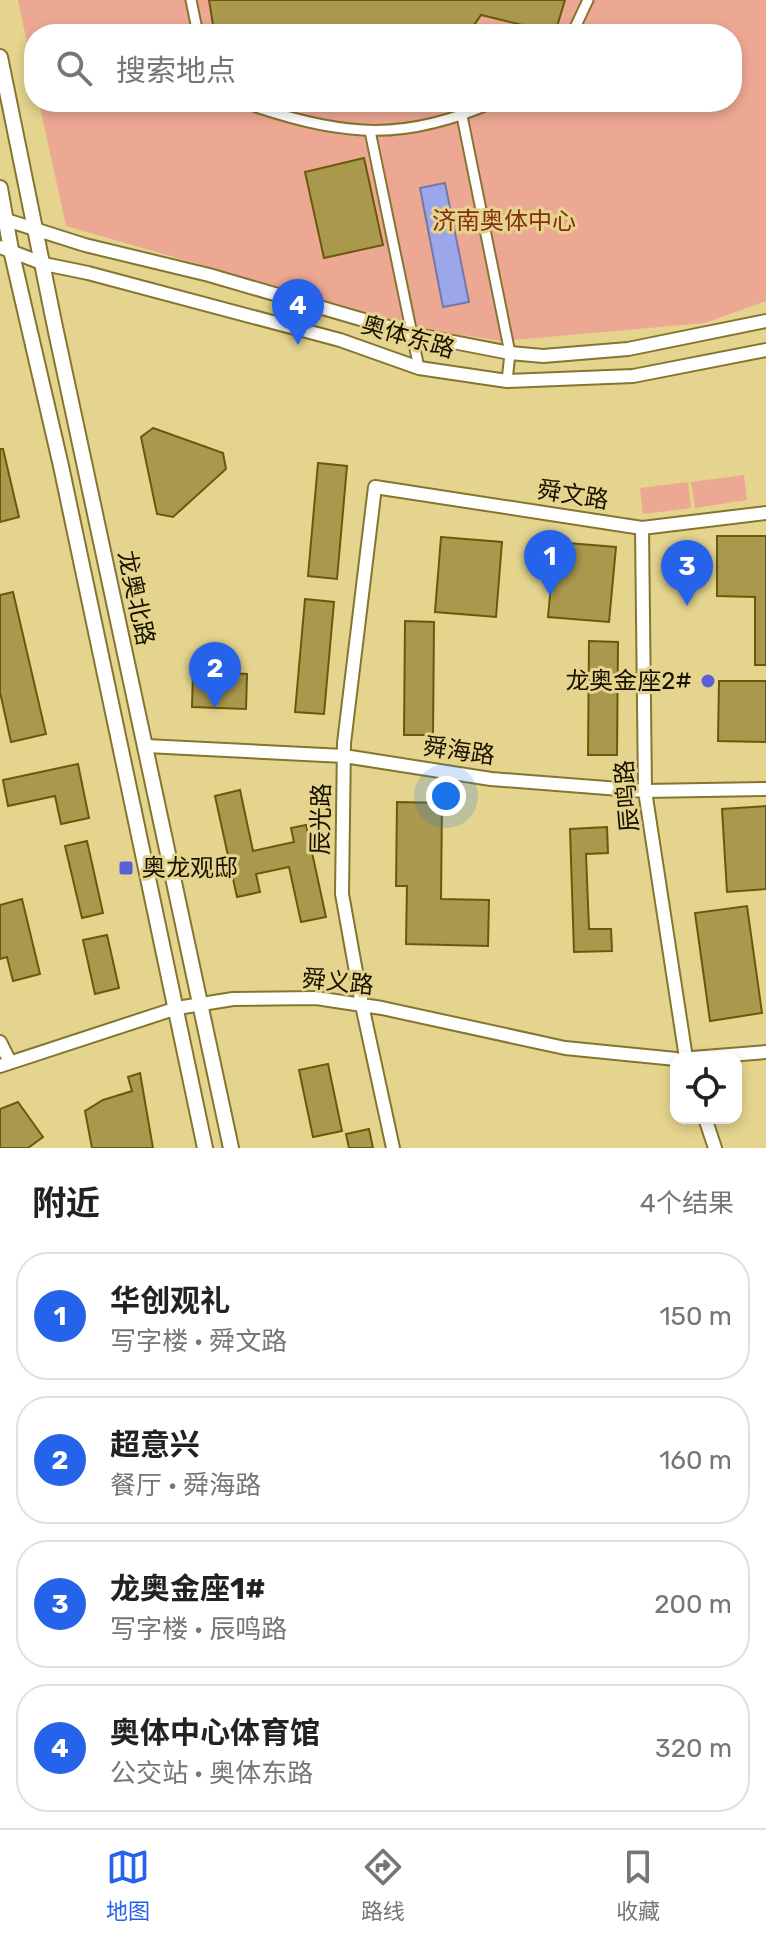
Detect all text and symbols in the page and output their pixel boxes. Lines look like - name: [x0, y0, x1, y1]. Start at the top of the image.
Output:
- search box: [24, 24, 742, 112]
- icon: search: [52, 46, 96, 90]
- text: 搜索地点: [116, 53, 236, 89]
- park label: 济南奥体中心: [432, 207, 576, 235]
- pin: 4: [272, 279, 324, 345]
- street label: 奥体东路: [358, 310, 458, 364]
- street label: 舜文路: [535, 476, 611, 514]
- pin: 1: [524, 530, 576, 596]
- pin: 3: [661, 540, 713, 606]
- street label: 龙奥北路: [112, 548, 160, 648]
- pin: 2: [189, 642, 241, 708]
- place label: 龙奥金座2#: [565, 667, 692, 695]
- marker: 龙奥金座2#: [699, 672, 717, 690]
- street label: 舜海路: [421, 732, 497, 770]
- street label: 辰鸣路: [610, 759, 644, 833]
- your location: [426, 776, 466, 816]
- street label: 辰光路: [306, 783, 336, 855]
- place label: 奥龙观邸: [142, 854, 238, 882]
- marker: 奥龙观邸: [117, 859, 135, 877]
- street label: 舜义路: [301, 964, 375, 1000]
- map controls: [670, 1052, 742, 1124]
- button: locate: [670, 1052, 742, 1124]
- text: 附近: [32, 1183, 100, 1224]
- text: 4个结果: [640, 1188, 734, 1219]
- text: 华创观礼: [110, 1283, 230, 1319]
- text: 1: [54, 1301, 66, 1332]
- text: 150 m: [659, 1301, 732, 1332]
- text: 写字楼 · 舜文路: [110, 1326, 287, 1357]
- text: 超意兴: [110, 1427, 200, 1463]
- text: 2: [52, 1445, 68, 1476]
- text: 160 m: [659, 1445, 732, 1476]
- text: 餐厅 · 舜海路: [110, 1470, 261, 1501]
- text: 龙奥金座1#: [110, 1571, 266, 1607]
- text: 3: [51, 1589, 69, 1620]
- text: 200 m: [654, 1589, 732, 1620]
- text: 写字楼 · 辰鸣路: [110, 1614, 287, 1645]
- text: 奥体中心体育馆: [110, 1715, 320, 1751]
- text: 4: [51, 1733, 69, 1764]
- text: 320 m: [655, 1733, 732, 1764]
- text: 公交站 · 奥体东路: [110, 1758, 313, 1789]
- tab: 地图: [106, 1845, 150, 1925]
- tab: 路线: [361, 1845, 405, 1925]
- tab: 收藏: [616, 1845, 660, 1925]

